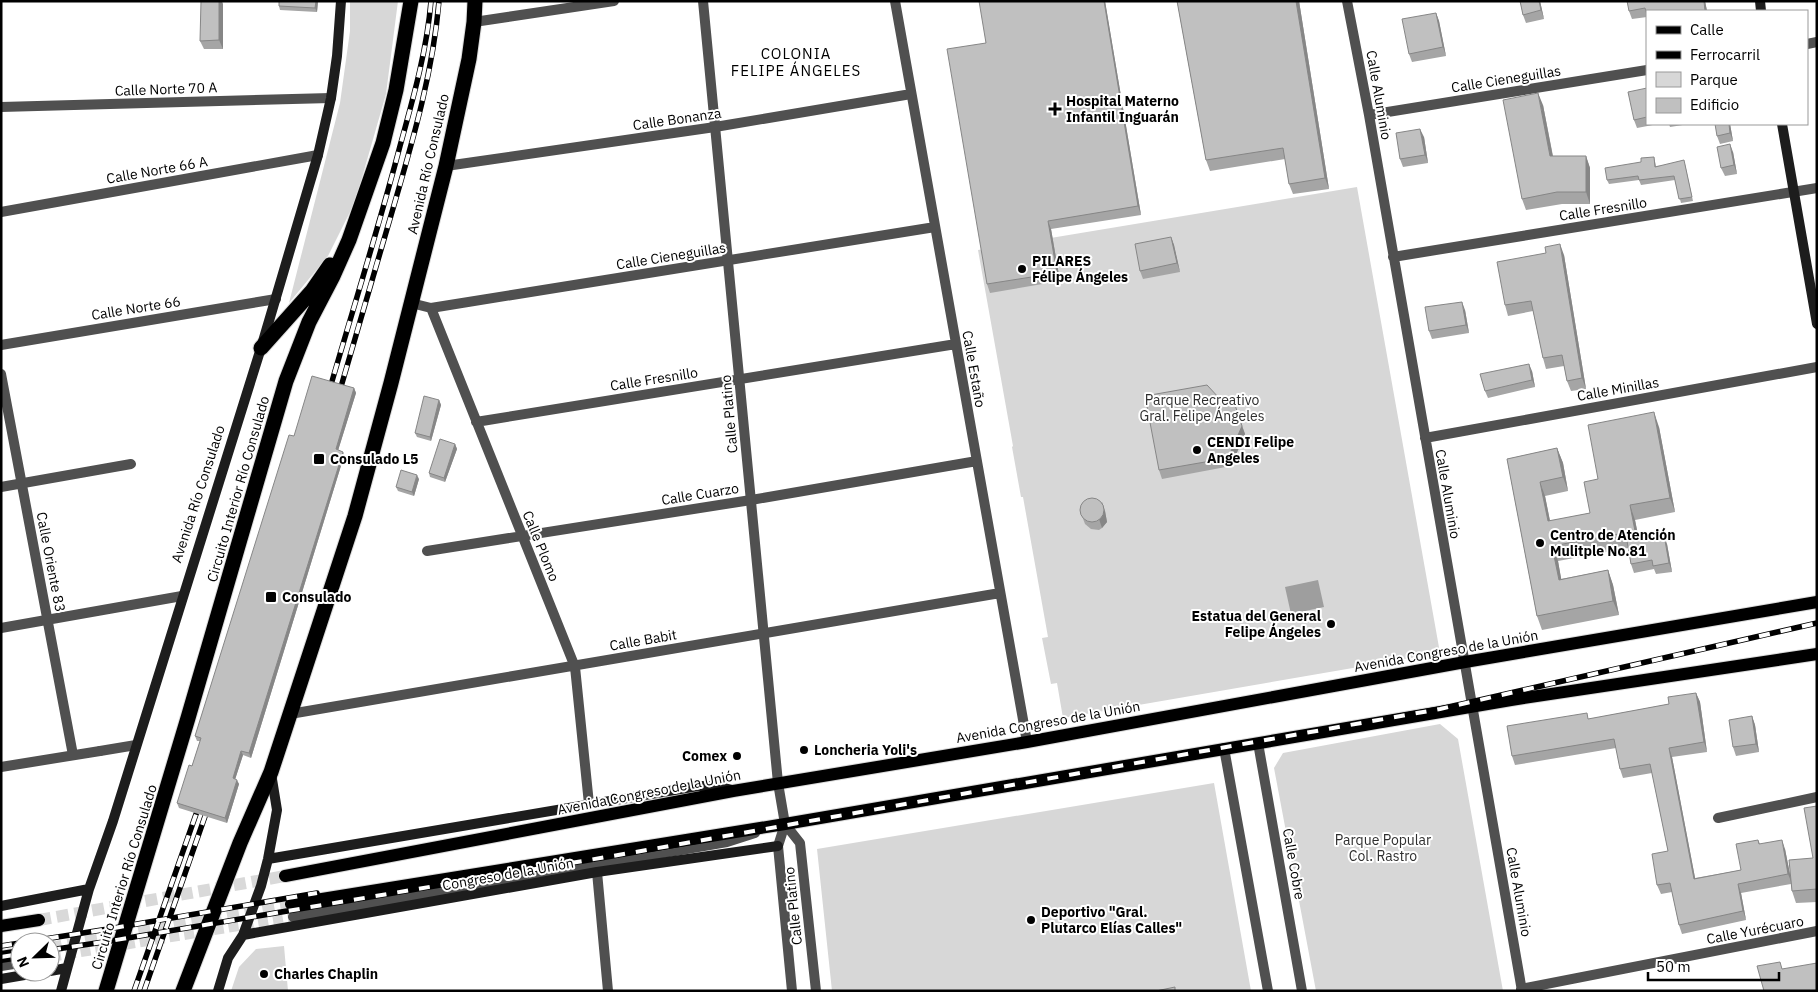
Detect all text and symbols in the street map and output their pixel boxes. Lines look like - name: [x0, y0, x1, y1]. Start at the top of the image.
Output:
- legend: [1646, 10, 1808, 125]
- text: Calle: [1690, 20, 1724, 39]
- district label: COLONIA FELIPE ÁNGELES: [731, 44, 861, 80]
- text: Ferrocarril: [1690, 45, 1760, 64]
- street label: Calle Aluminio: [1362, 49, 1396, 141]
- street label: Calle Cieneguillas: [1450, 61, 1562, 97]
- text: Parque: [1690, 70, 1738, 89]
- street label: Calle Norte 70 A: [114, 78, 218, 100]
- street label: Avenida Río Consulado: [403, 92, 453, 236]
- place label: Hospital Materno Infantil Inguarán: [1066, 92, 1179, 126]
- text: Edificio: [1690, 95, 1739, 114]
- marker: Hospital Materno Infantil Inguarán: [1048, 102, 1062, 116]
- street label: Calle Bonanza: [632, 104, 723, 134]
- street label: Calle Norte 66 A: [105, 152, 209, 188]
- street label: Calle Fresnillo: [1558, 193, 1648, 225]
- street label: Calle Cieneguillas: [615, 238, 727, 274]
- place label: PILARES Félipe Ángeles: [1032, 252, 1128, 286]
- marker: PILARES Félipe Ángeles: [1016, 263, 1028, 275]
- street label: Calle Norte 66: [90, 292, 182, 324]
- street label: Calle Estaño: [958, 329, 990, 409]
- street label: Calle Fresnillo: [609, 363, 699, 395]
- street label: Calle Minillas: [1576, 373, 1661, 405]
- street label: Calle Platino: [717, 374, 741, 454]
- park label: Parque Recreativo Gral. Felipe Ángeles: [1139, 391, 1265, 425]
- street label: Circuito Interior Río Consulado: [203, 394, 273, 584]
- street label: Avenida Río Consulado: [167, 423, 229, 565]
- place label: CENDI Felipe Angeles: [1207, 433, 1294, 467]
- marker: CENDI Felipe Angeles: [1191, 444, 1203, 456]
- street label: Calle Aluminio: [1431, 448, 1465, 540]
- place label: Consulado L5: [330, 450, 419, 468]
- marker: Consulado L5: [312, 452, 326, 466]
- street label: Calle Cuarzo: [660, 479, 740, 509]
- street label: Calle Plomo: [519, 508, 563, 584]
- street label: Calle Oriente 83: [32, 510, 70, 614]
- place label: Centro de Atención Mulitple No.81: [1550, 526, 1675, 560]
- marker: Centro de Atención Mulitple No.81: [1534, 537, 1546, 549]
- place label: Consulado: [282, 588, 351, 606]
- marker: Consulado: [264, 590, 278, 604]
- place label: Estatua del General Felipe Ángeles: [1192, 607, 1321, 641]
- marker: Estatua del General Felipe Ángeles: [1325, 618, 1337, 630]
- street label: Calle Babit: [608, 625, 678, 655]
- street label: Avenida Congreso de la Unión: [1353, 626, 1539, 676]
- street label: Avenida Congreso de la Unión: [955, 697, 1141, 747]
- place label: Loncheria Yoli's: [814, 741, 917, 759]
- marker: Loncheria Yoli's: [798, 744, 810, 756]
- place label: Comex: [682, 747, 727, 765]
- marker: Comex: [731, 750, 743, 762]
- street label: Avenida Congreso de la Unión: [556, 765, 742, 819]
- street label: Circuito Interior Río Consulado: [87, 782, 161, 972]
- street label: Calle Cobre: [1279, 827, 1309, 901]
- park label: Parque Popular Col. Rastro: [1335, 831, 1431, 865]
- street label: Calle Aluminio: [1502, 846, 1536, 938]
- street label: Congreso de la Unión: [441, 854, 575, 894]
- street label: Calle Platino: [780, 866, 806, 946]
- place label: Deportivo "Gral. Plutarco Elías Calles": [1041, 903, 1182, 937]
- street label: Calle Yurécuaro: [1705, 912, 1805, 948]
- marker: Deportivo "Gral. Plutarco Elías Calles": [1025, 914, 1037, 926]
- north arrow: [10, 932, 60, 982]
- scale bar: [1648, 950, 1779, 982]
- text: N: [13, 954, 33, 970]
- text: 50 m: [1656, 957, 1691, 976]
- place label: Charles Chaplin: [274, 965, 378, 983]
- marker: Charles Chaplin: [258, 968, 270, 980]

